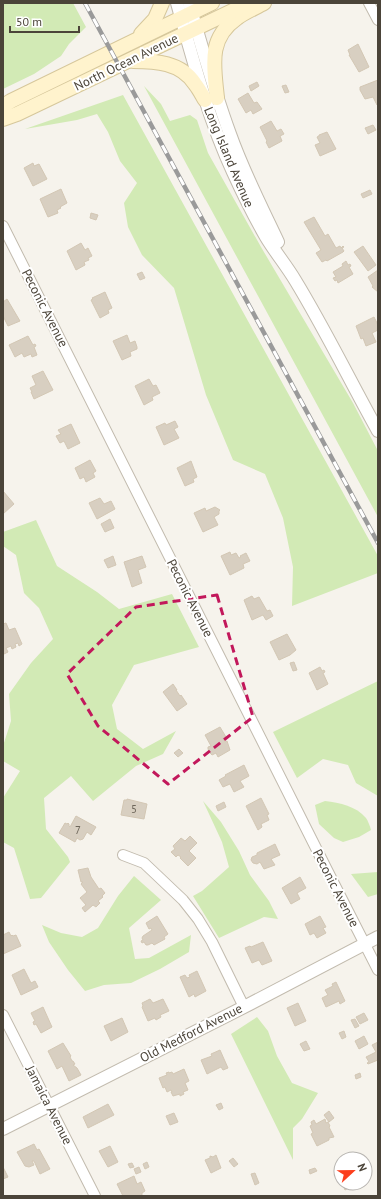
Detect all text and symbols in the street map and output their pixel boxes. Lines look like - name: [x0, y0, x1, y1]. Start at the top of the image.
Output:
- scale bar: [10, 8, 79, 34]
- text: 50 m: [16, 14, 42, 29]
- street label: North Ocean Avenue: [71, 29, 181, 95]
- street label: Long Island Avenue: [200, 104, 258, 210]
- street label: Peconic Avenue: [18, 266, 72, 350]
- street label: Peconic Avenue: [163, 556, 217, 640]
- house number: 5: [131, 802, 137, 816]
- house number: 7: [75, 823, 81, 837]
- street label: Peconic Avenue: [309, 846, 363, 930]
- street label: Old Medford Avenue: [137, 1000, 245, 1066]
- street label: Jamaica Avenue: [21, 1062, 76, 1147]
- north arrow: [333, 1151, 373, 1191]
- text: N: [354, 1161, 370, 1173]

